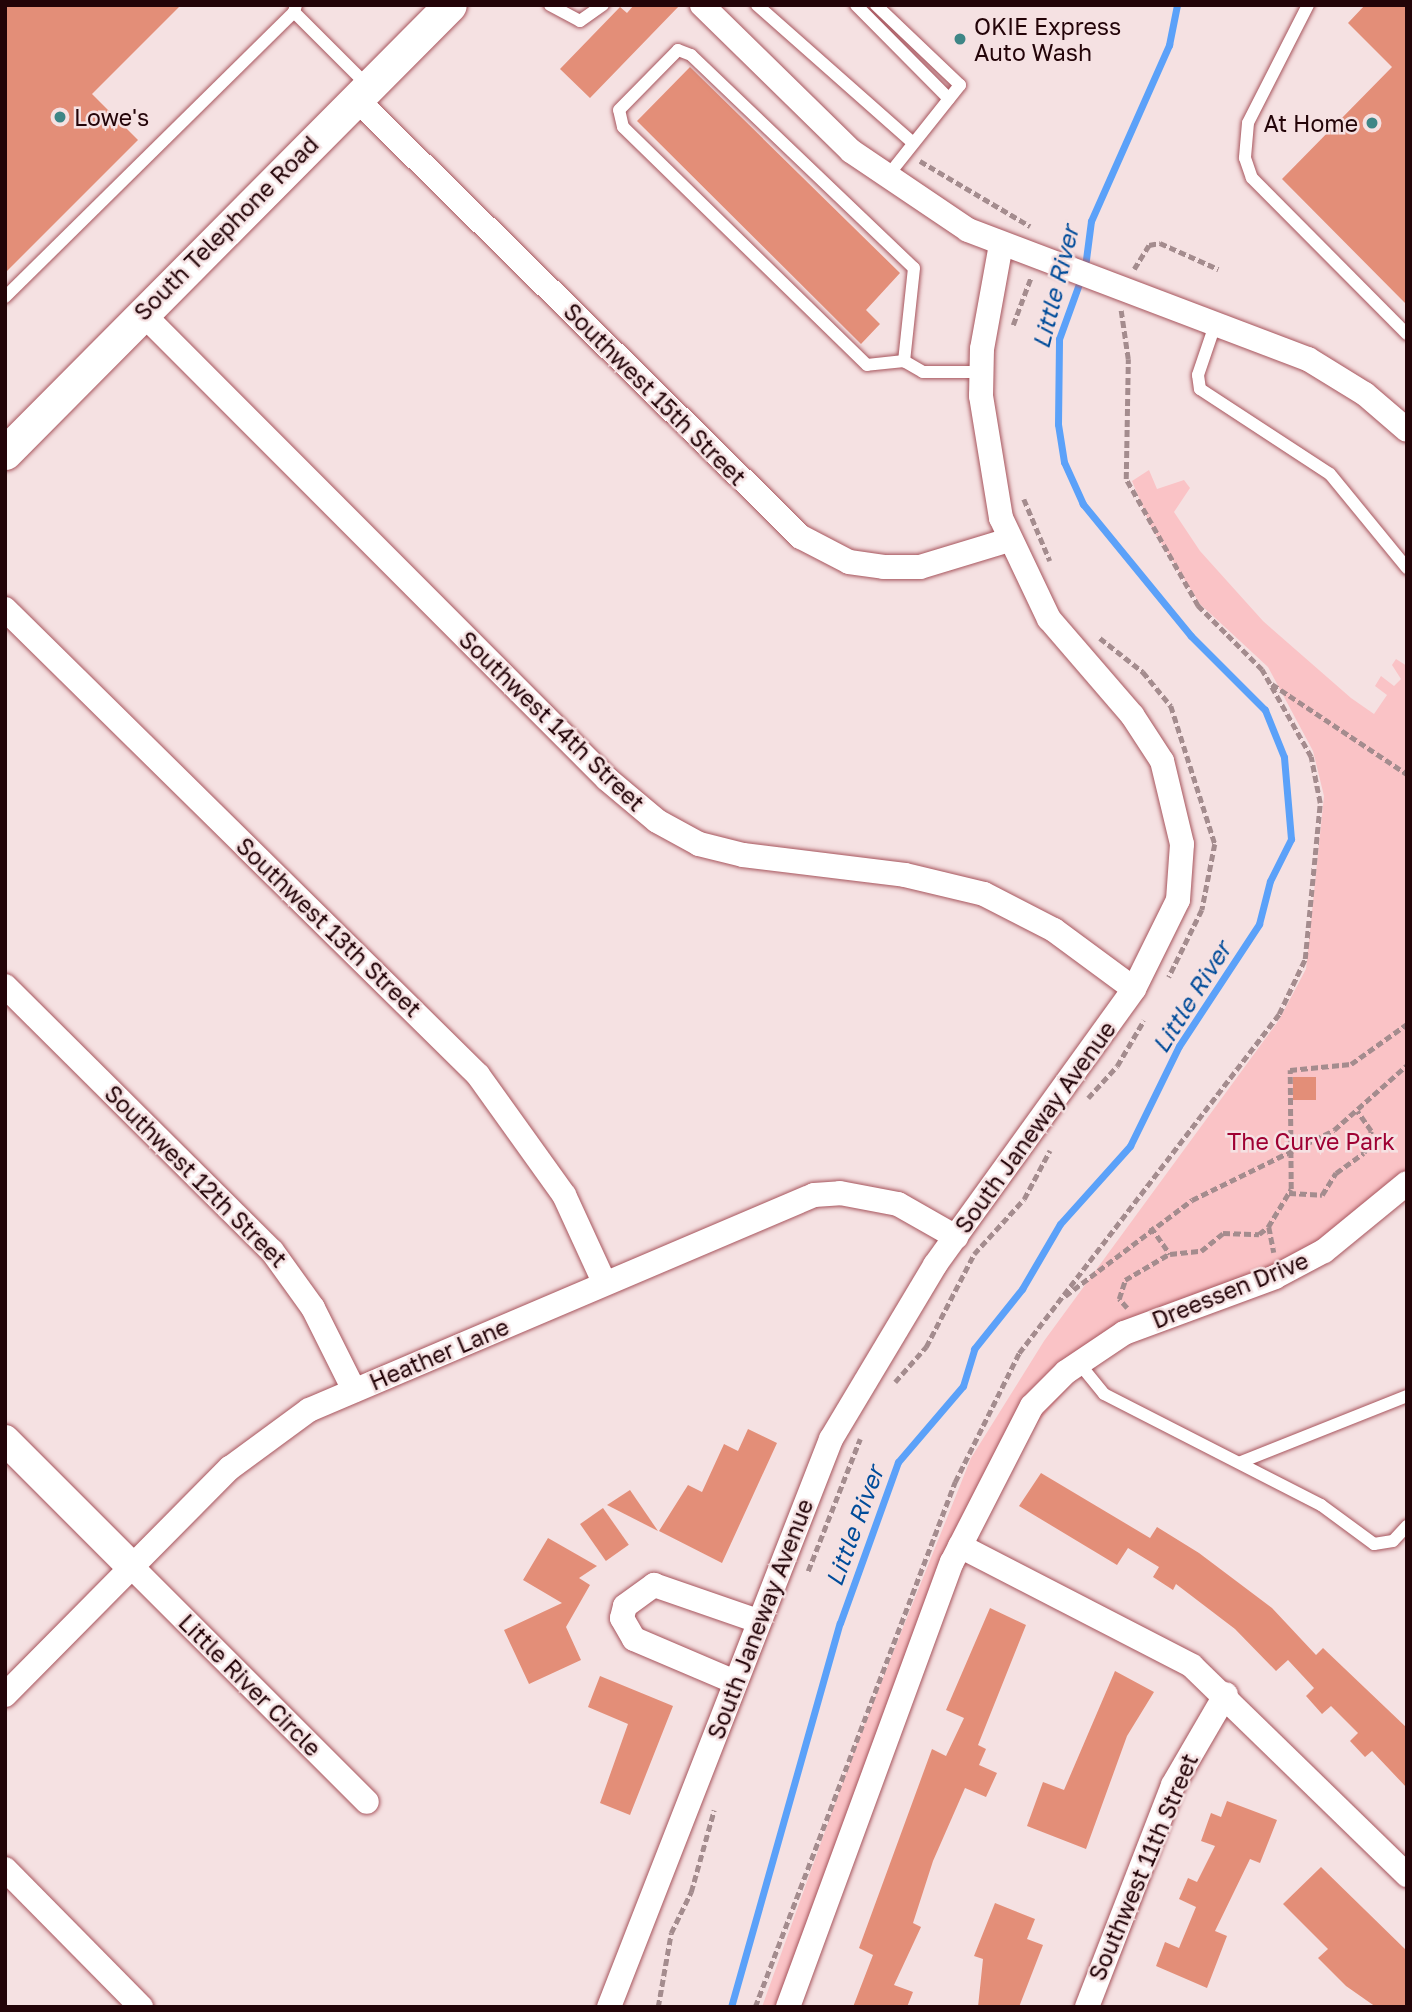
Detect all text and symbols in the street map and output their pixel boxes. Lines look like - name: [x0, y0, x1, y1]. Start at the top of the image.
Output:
- place label: OKIE Express Auto Wash: [974, 12, 1121, 66]
- marker: OKIE Express Auto Wash: [952, 31, 968, 47]
- place label: Lowe's: [74, 103, 149, 131]
- marker: Lowe's: [52, 109, 68, 125]
- place label: At Home: [1264, 109, 1358, 137]
- marker: At Home: [1364, 115, 1380, 131]
- street label: South Telephone Road: [128, 130, 324, 326]
- water label: Little River: [1026, 223, 1084, 351]
- street label: Southwest 15th Street: [558, 297, 752, 491]
- street label: Southwest 14th Street: [454, 625, 650, 817]
- street label: Southwest 13th Street: [231, 832, 427, 1022]
- water label: Little River: [1146, 936, 1236, 1058]
- street label: South Janeway Avenue: [949, 1016, 1121, 1238]
- street label: Southwest 12th Street: [99, 1079, 293, 1273]
- park label: The Curve Park: [1227, 1127, 1395, 1155]
- street label: Dreessen Drive: [1148, 1246, 1312, 1334]
- street label: Heather Lane: [365, 1312, 513, 1396]
- water label: Little River: [819, 1462, 889, 1590]
- street label: South Janeway Avenue: [701, 1495, 819, 1743]
- street label: Little River Circle: [173, 1608, 327, 1762]
- street label: Southwest 11th Street: [1083, 1749, 1203, 1985]

